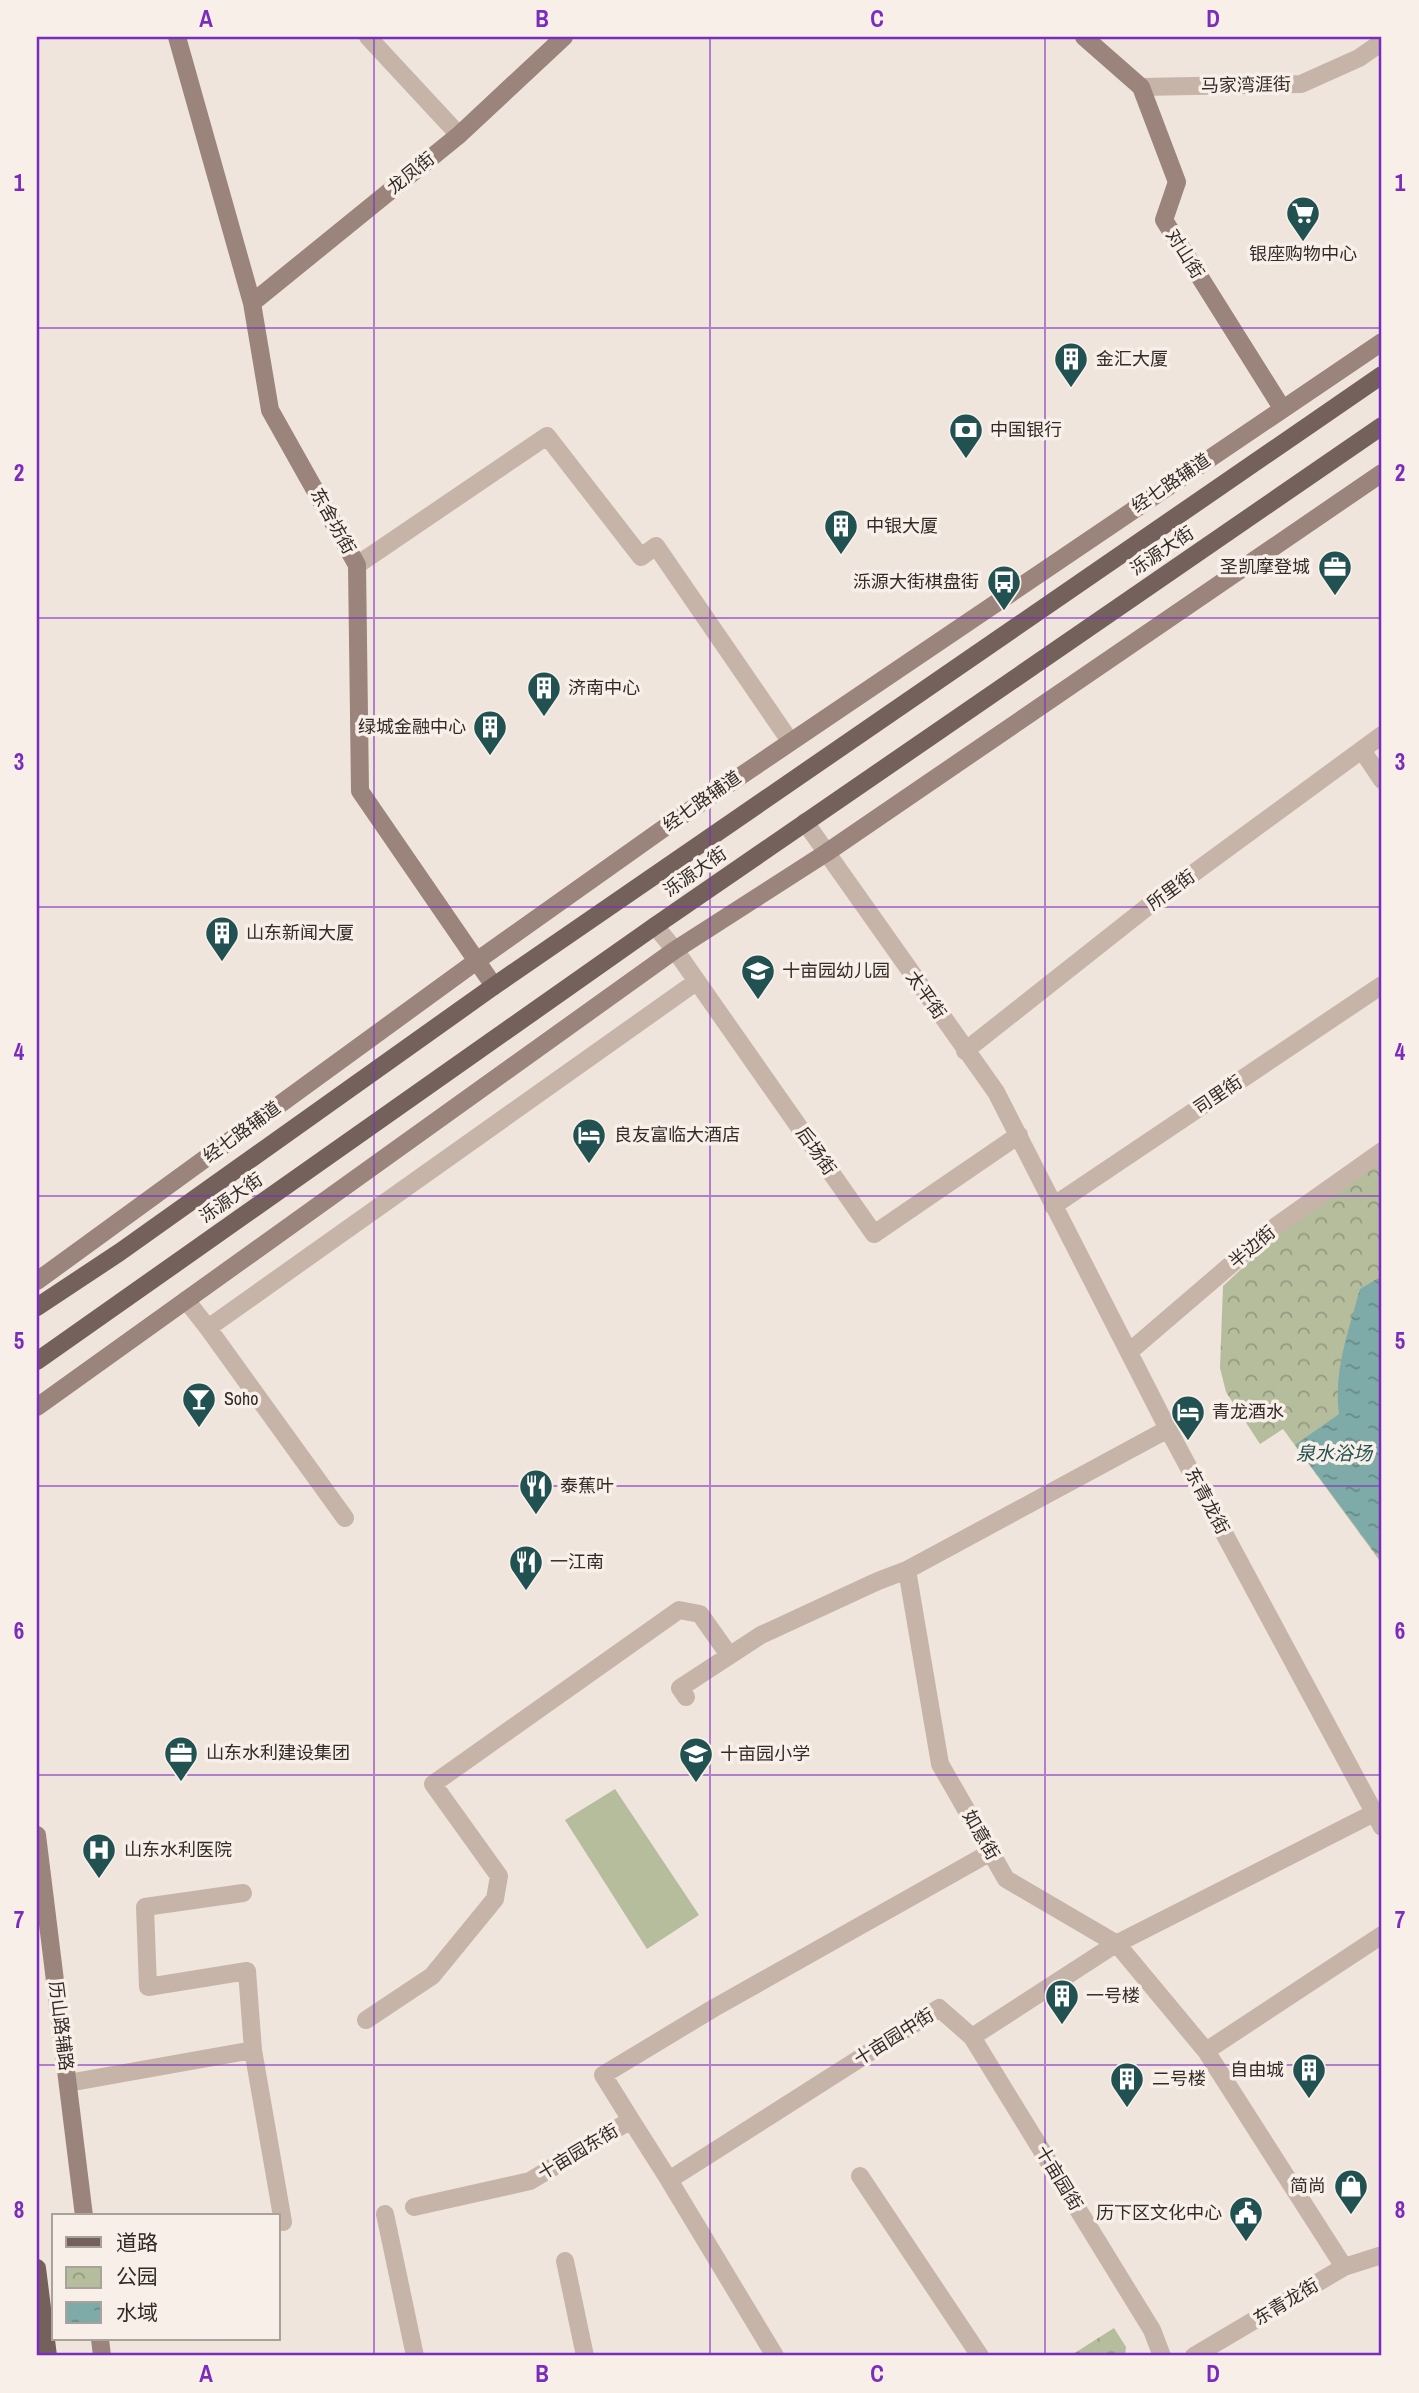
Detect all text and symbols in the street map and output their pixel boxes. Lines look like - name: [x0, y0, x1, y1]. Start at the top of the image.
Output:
- text: A: [199, 3, 213, 34]
- text: B: [535, 3, 549, 34]
- text: C: [870, 3, 884, 34]
- text: D: [1206, 3, 1220, 34]
- street label: 马家湾涯街: [1201, 71, 1291, 98]
- street label: 龙凤街: [382, 146, 440, 199]
- text: 1: [14, 167, 25, 198]
- text: 1: [1395, 167, 1406, 198]
- supermarket icon: 银座购物中心: [1284, 194, 1322, 243]
- street label: 对山街: [1161, 224, 1210, 283]
- place label: 银座购物中心: [1249, 241, 1357, 266]
- building icon: 金汇大厦: [1052, 340, 1090, 389]
- place label: 金汇大厦: [1096, 346, 1168, 371]
- bank icon: 中国银行: [947, 411, 985, 460]
- place label: 中国银行: [990, 417, 1062, 442]
- street label: 经七路辅道: [1126, 447, 1215, 518]
- text: 2: [14, 457, 24, 488]
- text: 2: [1395, 457, 1405, 488]
- street label: 东舍坊街: [305, 483, 362, 558]
- building icon: 中银大厦: [822, 507, 860, 556]
- place label: 中银大厦: [866, 513, 938, 538]
- street label: 泺源大街: [1125, 520, 1199, 581]
- office icon: 圣凯摩登城: [1316, 548, 1354, 597]
- place label: 圣凯摩登城: [1220, 554, 1310, 579]
- bus stop icon: 泺源大街棋盘街: [985, 563, 1023, 612]
- place label: 泺源大街棋盘街: [853, 569, 979, 594]
- building icon: 济南中心: [525, 669, 563, 718]
- place label: 济南中心: [568, 675, 640, 700]
- building icon: 绿城金融中心: [471, 708, 509, 757]
- place label: 绿城金融中心: [358, 714, 466, 739]
- text: 3: [14, 746, 24, 777]
- text: 3: [1395, 746, 1405, 777]
- street label: 经七路辅道: [658, 765, 746, 837]
- street label: 泺源大街: [658, 841, 731, 902]
- street label: 所里街: [1142, 864, 1200, 916]
- building icon: 山东新闻大厦: [203, 914, 241, 963]
- place label: 山东新闻大厦: [246, 920, 354, 945]
- school or university icon: 十亩园幼儿园: [739, 952, 777, 1001]
- place label: 十亩园幼儿园: [782, 958, 890, 983]
- street label: 太平街: [901, 965, 952, 1024]
- text: 4: [14, 1036, 25, 1067]
- text: 4: [1395, 1036, 1406, 1067]
- street label: 司里街: [1188, 1069, 1247, 1120]
- street label: 经七路辅道: [198, 1095, 285, 1168]
- hotel icon: 良友富临大酒店: [570, 1116, 608, 1165]
- street label: 后场街: [791, 1121, 842, 1180]
- place label: 良友富临大酒店: [614, 1122, 740, 1147]
- street label: 泺源大街: [194, 1167, 267, 1228]
- street label: 半边街: [1223, 1220, 1280, 1274]
- text: 5: [14, 1325, 24, 1356]
- text: 5: [1395, 1325, 1405, 1356]
- bar icon: Soho: [180, 1380, 218, 1429]
- place label: Soho: [224, 1386, 258, 1411]
- hotel icon: 青龙酒水: [1169, 1393, 1207, 1442]
- place label: 青龙酒水: [1212, 1399, 1284, 1424]
- water label: 泉水浴场: [1296, 1440, 1374, 1466]
- street label: 东青龙街: [1180, 1463, 1235, 1538]
- restaurant icon: 泰蕉叶: [517, 1467, 555, 1516]
- place label: 泰蕉叶: [560, 1473, 614, 1498]
- restaurant icon: 一江南: [507, 1543, 545, 1592]
- place label: 一江南: [550, 1549, 604, 1574]
- text: 6: [14, 1615, 24, 1646]
- text: 6: [1395, 1615, 1405, 1646]
- office icon: 山东水利建设集团: [162, 1734, 200, 1783]
- school or university icon: 十亩园小学: [677, 1735, 715, 1784]
- place label: 山东水利建设集团: [206, 1740, 350, 1765]
- place label: 十亩园小学: [720, 1741, 810, 1766]
- street label: 如意街: [957, 1805, 1006, 1864]
- hospital icon: 山东水利医院: [80, 1831, 118, 1880]
- place label: 山东水利医院: [124, 1837, 232, 1862]
- text: 7: [14, 1904, 24, 1935]
- text: 7: [1395, 1904, 1405, 1935]
- building icon: 一号楼: [1043, 1977, 1081, 2026]
- street label: 历山路辅路: [44, 1980, 79, 2072]
- place label: 一号楼: [1086, 1983, 1140, 2008]
- street label: 十亩园中街: [849, 2002, 939, 2071]
- building icon: 自由城: [1290, 2051, 1328, 2100]
- place label: 自由城: [1230, 2057, 1284, 2082]
- building icon: 二号楼: [1108, 2060, 1146, 2109]
- place label: 二号楼: [1152, 2066, 1206, 2091]
- street label: 十亩园东街: [533, 2118, 623, 2185]
- street label: 十亩园街: [1030, 2140, 1089, 2215]
- shop icon: 简尚: [1332, 2167, 1370, 2216]
- place label: 简尚: [1290, 2173, 1326, 2198]
- text: 8: [14, 2194, 24, 2225]
- public building icon: 历下区文化中心: [1227, 2194, 1265, 2243]
- text: 8: [1395, 2194, 1405, 2225]
- place label: 历下区文化中心: [1096, 2200, 1222, 2225]
- legend: [52, 2214, 280, 2340]
- text: 道路: [116, 2228, 158, 2257]
- text: 公园: [116, 2262, 158, 2291]
- street label: 东青龙街: [1248, 2272, 1323, 2331]
- text: 水域: [116, 2298, 158, 2327]
- text: A: [199, 2358, 213, 2389]
- text: B: [535, 2358, 549, 2389]
- text: C: [870, 2358, 884, 2389]
- text: D: [1206, 2358, 1220, 2389]

